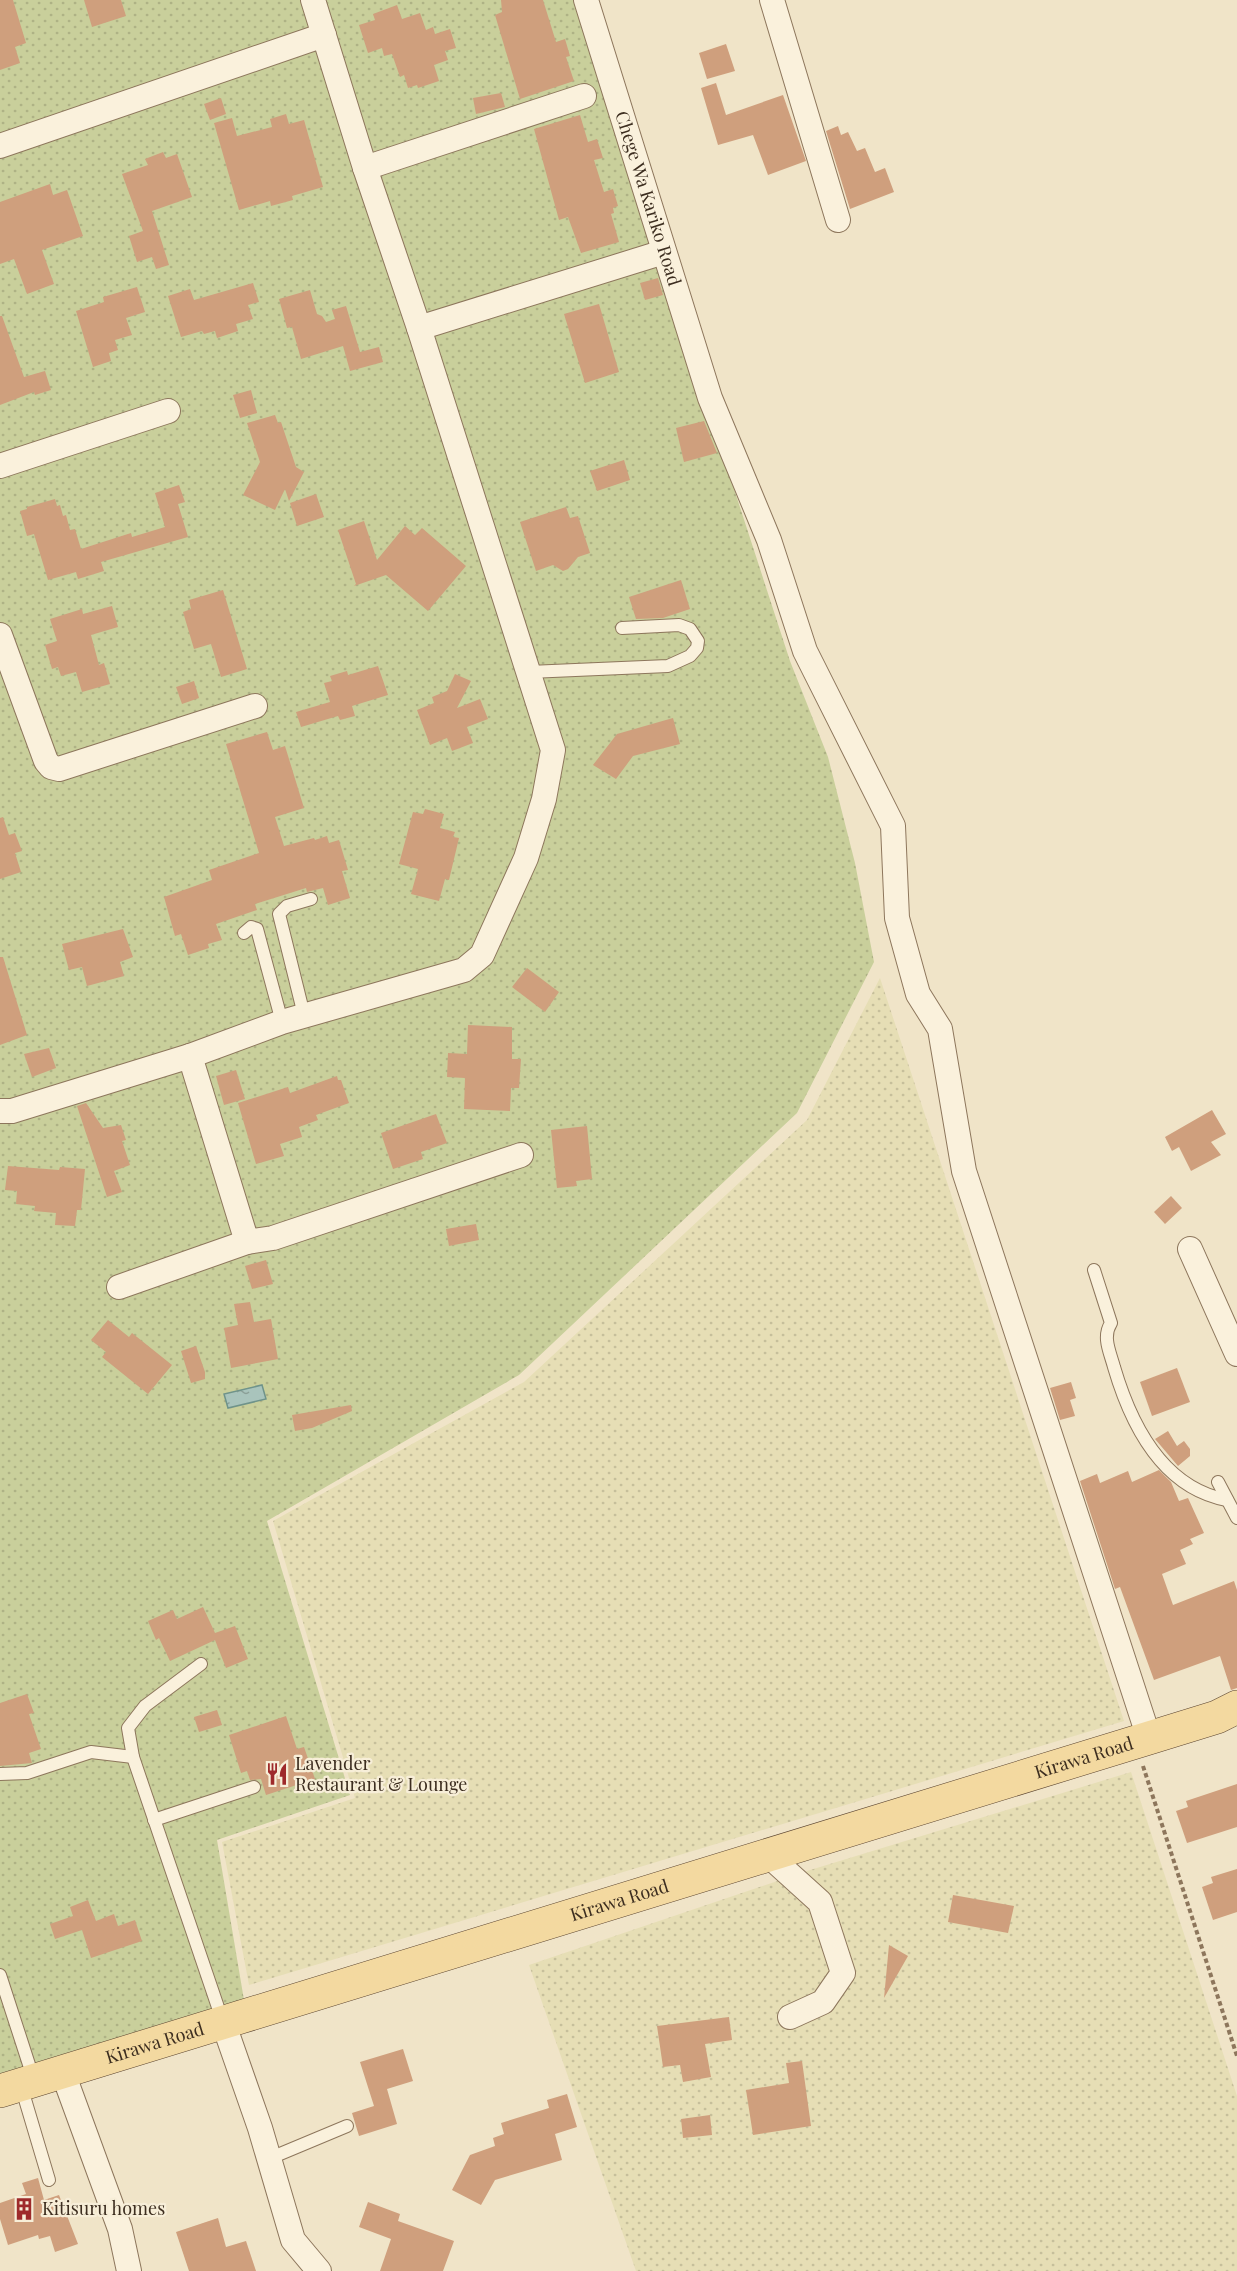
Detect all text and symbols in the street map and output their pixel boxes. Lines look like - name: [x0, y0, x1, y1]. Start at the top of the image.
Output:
- street label: Chege Wa Kariko Road: [610, 108, 687, 289]
- street label: Kirawa Road: [1031, 1730, 1136, 1783]
- place label: Lavender Restaurant & Lounge: [295, 1751, 467, 1796]
- restaurant icon: Lavender Restaurant & Lounge: [264, 1761, 290, 1787]
- street label: Kirawa Road: [567, 1873, 672, 1926]
- street label: Kirawa Road: [102, 2016, 207, 2069]
- building icon: Kitisuru homes: [11, 2196, 37, 2222]
- place label: Kitisuru homes: [42, 2196, 165, 2220]

